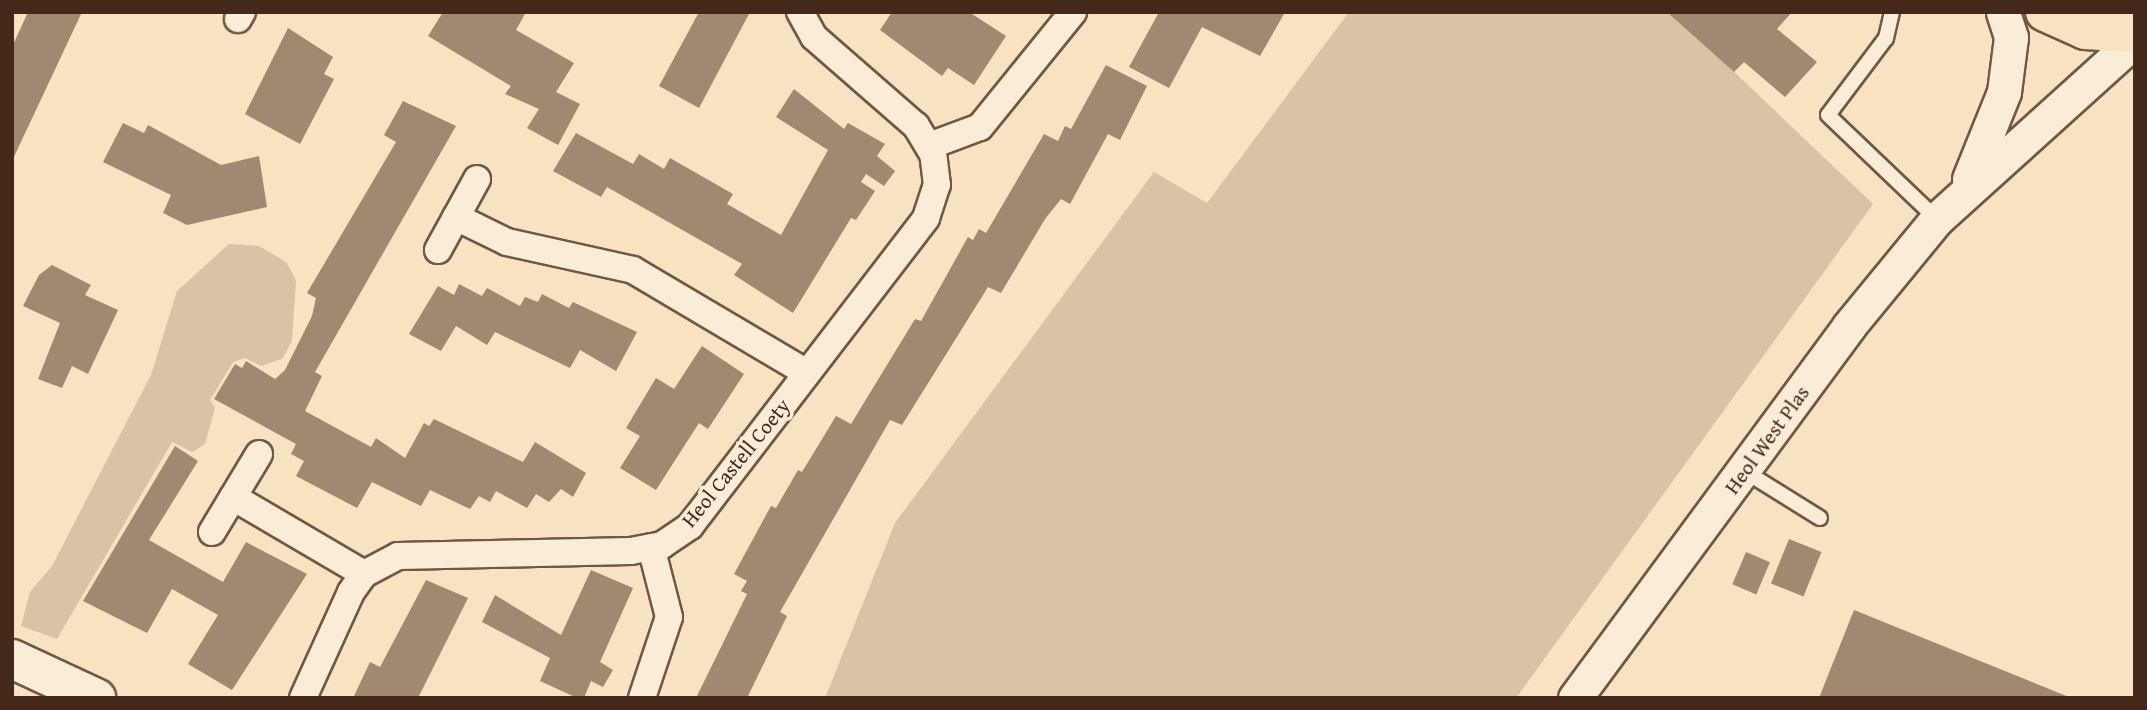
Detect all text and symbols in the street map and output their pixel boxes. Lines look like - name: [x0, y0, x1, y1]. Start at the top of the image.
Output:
- street label: Heol West Plas: [1719, 381, 1815, 499]
- street label: Heol Castell Coety: [676, 394, 796, 532]

